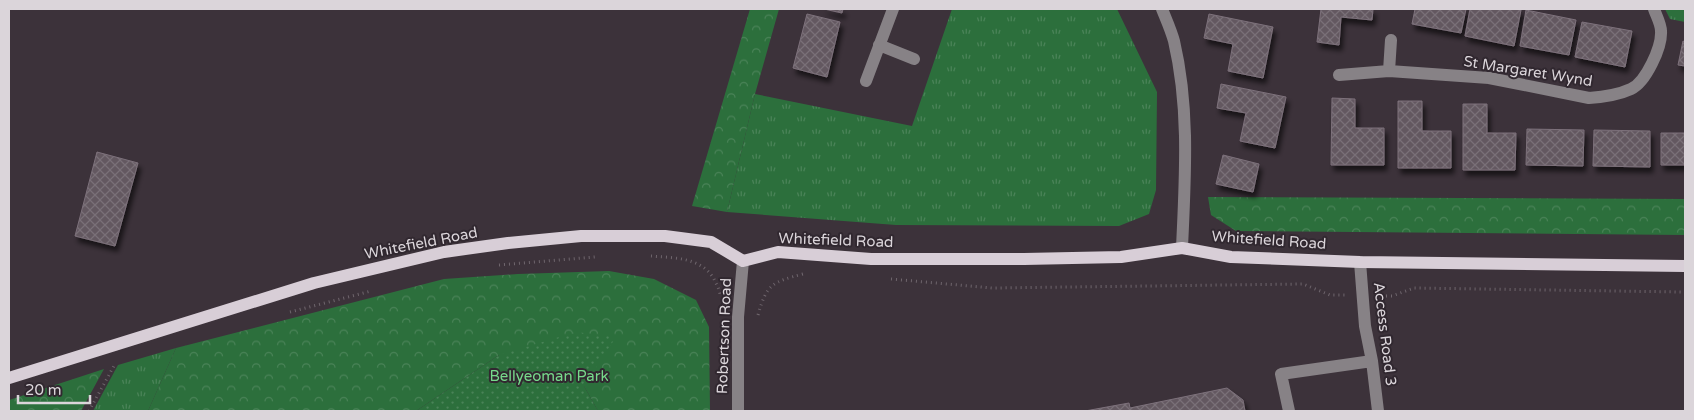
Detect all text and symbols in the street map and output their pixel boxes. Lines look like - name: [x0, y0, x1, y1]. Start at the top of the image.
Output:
- street label: St Margaret Wynd: [1462, 52, 1594, 90]
- street label: Whitefield Road: [363, 223, 479, 263]
- street label: Whitefield Road: [1211, 227, 1327, 253]
- street label: Whitefield Road: [778, 229, 894, 251]
- street label: Robertson Road: [713, 278, 735, 394]
- street label: Access Road 3: [1370, 281, 1400, 387]
- park label: Bellyeoman Park: [489, 367, 609, 385]
- scale bar: [18, 372, 90, 404]
- text: 20 m: [25, 381, 62, 399]

